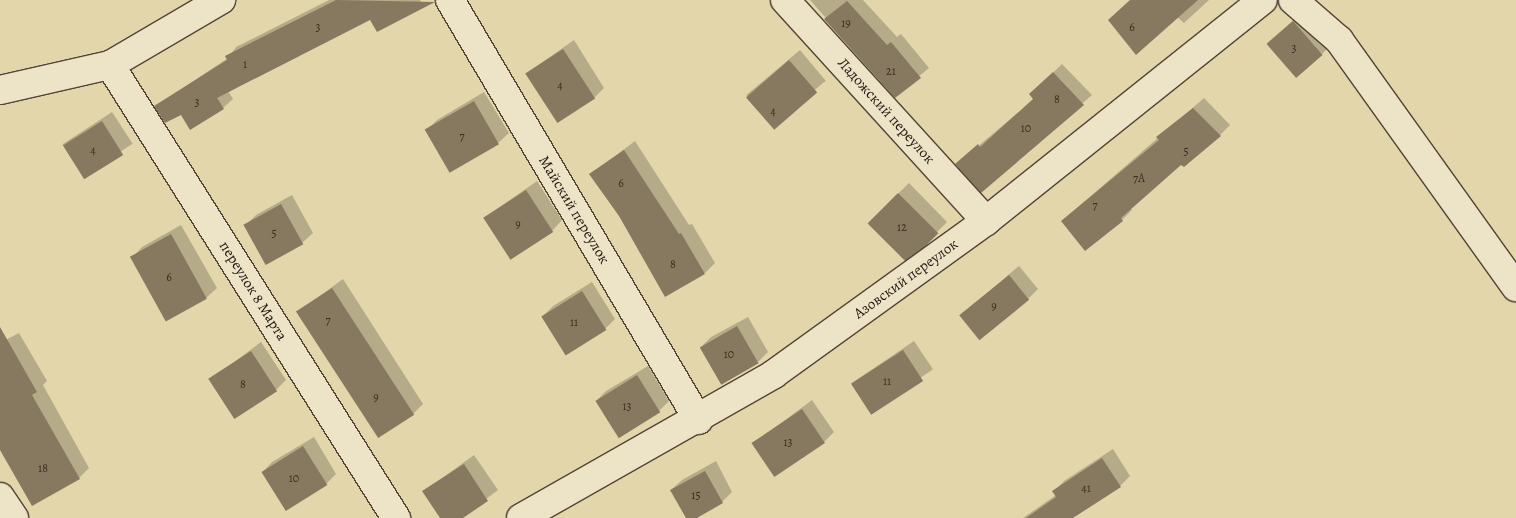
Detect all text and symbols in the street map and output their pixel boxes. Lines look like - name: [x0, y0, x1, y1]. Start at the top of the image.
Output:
- house number: 19: [841, 17, 851, 31]
- house number: 3: [316, 21, 320, 35]
- house number: 6: [1129, 21, 1135, 35]
- house number: 3: [1292, 42, 1296, 56]
- street label: Ладожский переулок: [834, 54, 938, 168]
- house number: 1: [243, 58, 247, 72]
- house number: 21: [886, 65, 896, 79]
- house number: 4: [557, 79, 563, 93]
- house number: 8: [1054, 93, 1060, 107]
- house number: 3: [195, 96, 199, 110]
- house number: 4: [770, 105, 776, 119]
- house number: 10: [1021, 122, 1031, 136]
- house number: 7: [459, 130, 465, 144]
- house number: 4: [90, 144, 96, 158]
- house number: 5: [1183, 145, 1189, 159]
- street label: Майский переулок: [535, 153, 613, 267]
- house number: 7А: [1133, 172, 1145, 186]
- house number: 6: [618, 177, 624, 191]
- house number: 7: [1092, 199, 1098, 213]
- house number: 9: [515, 218, 521, 232]
- house number: 12: [897, 221, 907, 235]
- house number: 5: [271, 227, 277, 241]
- street label: Азовский переулок: [850, 235, 962, 323]
- street label: переулок 8 Марта: [215, 238, 291, 344]
- house number: 8: [670, 258, 676, 272]
- house number: 6: [166, 271, 172, 285]
- house number: 9: [991, 300, 997, 314]
- house number: 7: [325, 314, 331, 328]
- house number: 11: [570, 316, 578, 330]
- house number: 10: [724, 348, 734, 362]
- house number: 11: [883, 375, 891, 389]
- house number: 8: [240, 378, 246, 392]
- house number: 9: [373, 391, 379, 405]
- house number: 13: [622, 400, 632, 414]
- house number: 13: [783, 436, 793, 450]
- house number: 18: [38, 462, 48, 476]
- house number: 10: [289, 472, 299, 486]
- house number: 41: [1081, 482, 1091, 496]
- house number: 15: [691, 489, 701, 503]

